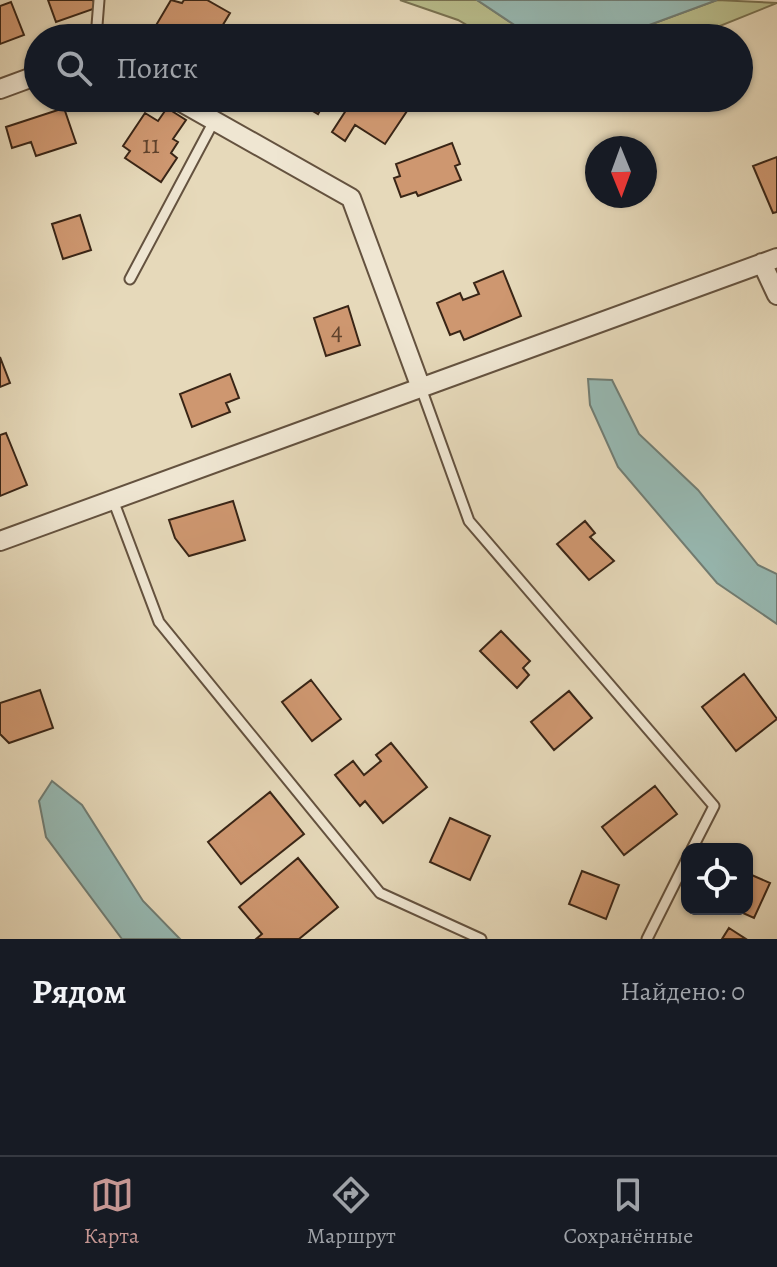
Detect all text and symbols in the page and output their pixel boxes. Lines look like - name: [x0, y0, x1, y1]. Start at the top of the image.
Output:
- search box: [24, 24, 753, 112]
- icon: search: [52, 46, 96, 90]
- text: Поиск: [116, 48, 198, 88]
- house number: 11: [142, 127, 160, 162]
- north arrow: [585, 136, 657, 208]
- house number: 4: [331, 314, 343, 349]
- map controls: [681, 843, 753, 915]
- button: locate: [681, 843, 753, 915]
- text: Рядом: [32, 968, 126, 1015]
- text: Найдено: 0: [621, 974, 745, 1009]
- tab: Карта: [84, 1173, 139, 1251]
- tab: Маршрут: [307, 1173, 396, 1251]
- tab: Сохранённые: [563, 1173, 693, 1251]

